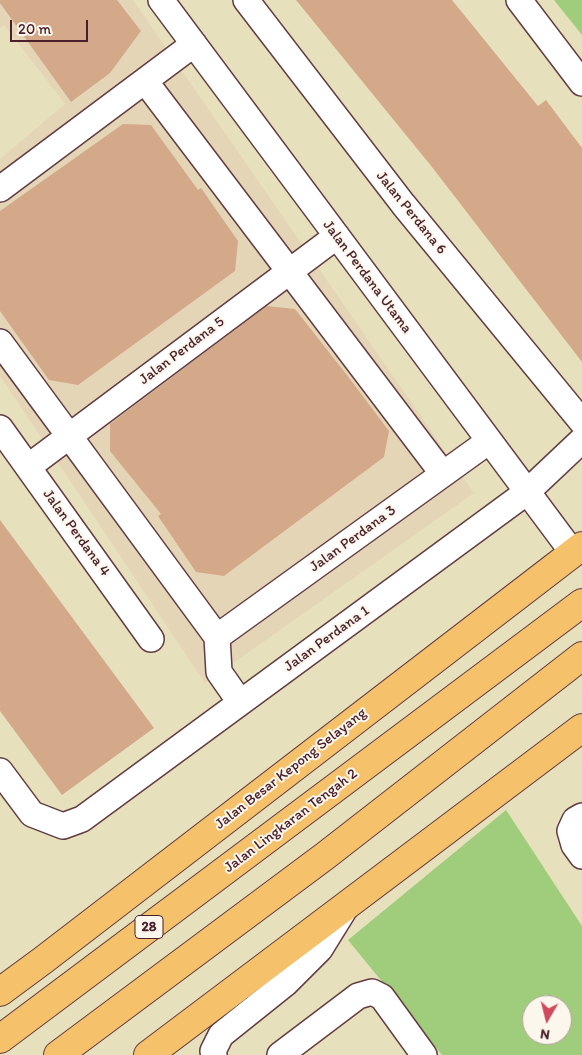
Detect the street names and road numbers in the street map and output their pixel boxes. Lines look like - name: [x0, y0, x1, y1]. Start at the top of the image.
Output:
- street label: Jalan Perdana 6: [372, 168, 450, 258]
- street label: Jalan Perdana Utama: [319, 217, 415, 337]
- street label: Jalan Perdana 5: [136, 313, 228, 389]
- street label: Jalan Perdana 4: [38, 486, 114, 580]
- street label: Jalan Perdana 3: [306, 502, 400, 576]
- street label: Jalan Perdana 1: [281, 602, 373, 676]
- street label: Jalan Besar Kepong Selayang: [212, 704, 370, 834]
- street label: Jalan Lingkaran Tengah 2: [221, 765, 361, 877]
- road number: 28: [135, 916, 163, 939]

